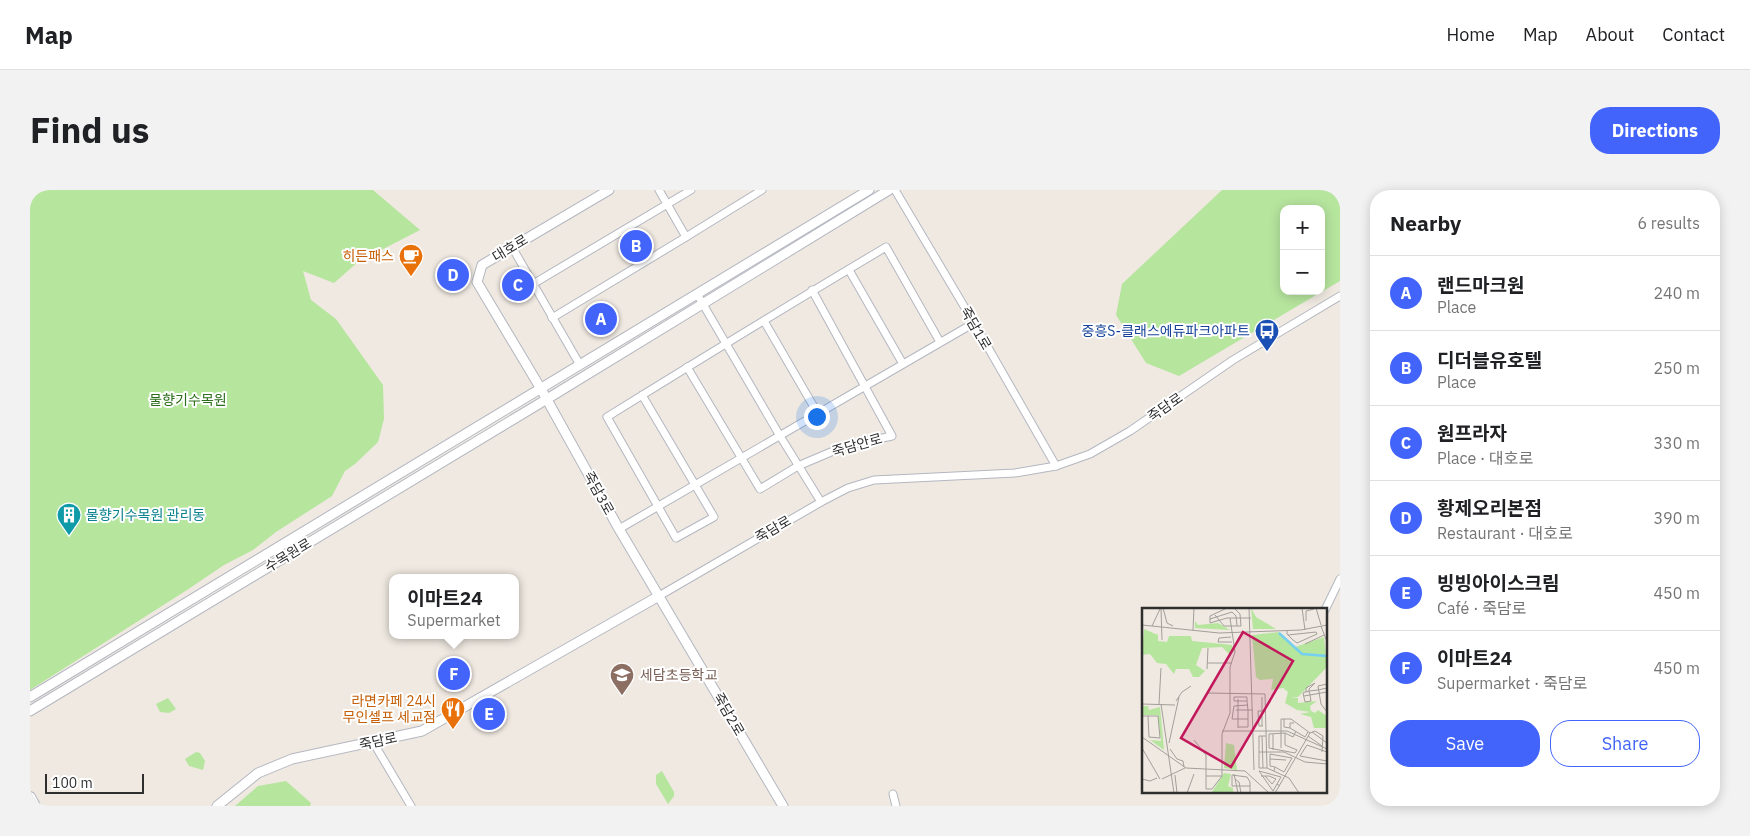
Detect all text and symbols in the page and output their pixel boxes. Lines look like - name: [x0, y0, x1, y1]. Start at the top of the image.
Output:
- text: Map: [25, 19, 73, 51]
- text: Home: [1447, 23, 1495, 46]
- text: Map: [1523, 23, 1558, 46]
- text: About: [1586, 23, 1634, 46]
- text: Contact: [1662, 23, 1725, 46]
- text: Find us: [30, 107, 149, 153]
- button: Directions: [1590, 107, 1720, 154]
- map controls: [1280, 205, 1325, 295]
- button: +: [1280, 205, 1325, 250]
- text: Nearby: [1390, 209, 1461, 237]
- text: 6 results: [1637, 213, 1700, 233]
- pin: B: [620, 227, 652, 265]
- street label: 대호로: [489, 230, 531, 266]
- cafe icon: 히든패스: [398, 243, 424, 277]
- place label: 히든패스: [342, 247, 394, 265]
- button: −: [1280, 250, 1325, 295]
- pin: D: [437, 256, 469, 294]
- pin: C: [502, 266, 534, 304]
- text: 랜드마크원: [1437, 273, 1524, 297]
- text: A: [1401, 283, 1411, 303]
- text: 240 m: [1653, 283, 1700, 303]
- text: Place: [1437, 297, 1476, 317]
- pin: A: [585, 300, 617, 338]
- street label: 죽담1로: [956, 303, 996, 353]
- bus stop icon: 중흥S-클래스에듀파크아파트: [1254, 318, 1280, 352]
- place label: 중흥S-클래스에듀파크아파트: [1082, 322, 1250, 340]
- text: 디더블유호텔: [1437, 348, 1542, 372]
- text: B: [1401, 358, 1411, 378]
- text: 250 m: [1653, 358, 1700, 378]
- text: Place: [1437, 372, 1476, 392]
- street label: 죽담로: [1144, 388, 1186, 425]
- park label: 물향기수목원: [149, 391, 227, 409]
- your location: [804, 404, 830, 430]
- text: 원프라자: [1437, 421, 1507, 445]
- street label: 죽담안로: [830, 429, 884, 461]
- text: C: [1401, 433, 1411, 453]
- text: 330 m: [1653, 433, 1700, 453]
- text: Place · 대호로: [1437, 448, 1533, 468]
- street label: 죽담3로: [580, 468, 618, 518]
- text: 황제오리본점: [1437, 496, 1542, 520]
- building icon: 물향기수목원 관리동: [56, 502, 82, 536]
- place label: 물향기수목원 관리동: [86, 506, 205, 524]
- text: D: [1400, 508, 1412, 528]
- text: 390 m: [1653, 508, 1700, 528]
- street label: 죽담로: [752, 511, 794, 546]
- text: Restaurant · 대호로: [1437, 523, 1573, 543]
- street label: 수목원로: [261, 534, 315, 576]
- text: 빙빙아이스크림: [1437, 571, 1559, 595]
- popup: [389, 574, 519, 639]
- text: E: [1401, 583, 1411, 603]
- text: 450 m: [1653, 583, 1700, 603]
- text: 이마트24: [407, 586, 483, 610]
- text: Café · 죽담로: [1437, 598, 1526, 618]
- inset map: [1142, 608, 1328, 794]
- text: Supermarket: [407, 610, 501, 630]
- text: 이마트24: [1437, 646, 1512, 670]
- pin: F: [438, 655, 470, 693]
- text: F: [1401, 658, 1411, 678]
- text: 450 m: [1653, 658, 1700, 678]
- school or university icon: 세담초등학교: [609, 662, 635, 696]
- place label: 세담초등학교: [640, 666, 717, 684]
- text: Supermarket · 죽담로: [1437, 673, 1587, 693]
- street label: 죽담2로: [709, 689, 749, 739]
- place label: 라면카페 24시 무인셀프 세교점: [343, 692, 436, 726]
- pin: E: [473, 695, 505, 733]
- restaurant icon: 라면카페 24시 무인셀프 세교점: [440, 696, 466, 730]
- button: Save: [1390, 720, 1540, 767]
- button: Share: [1550, 720, 1700, 767]
- street label: 죽담로: [357, 728, 399, 754]
- scale bar: [45, 771, 144, 794]
- text: 100 m: [52, 774, 93, 792]

